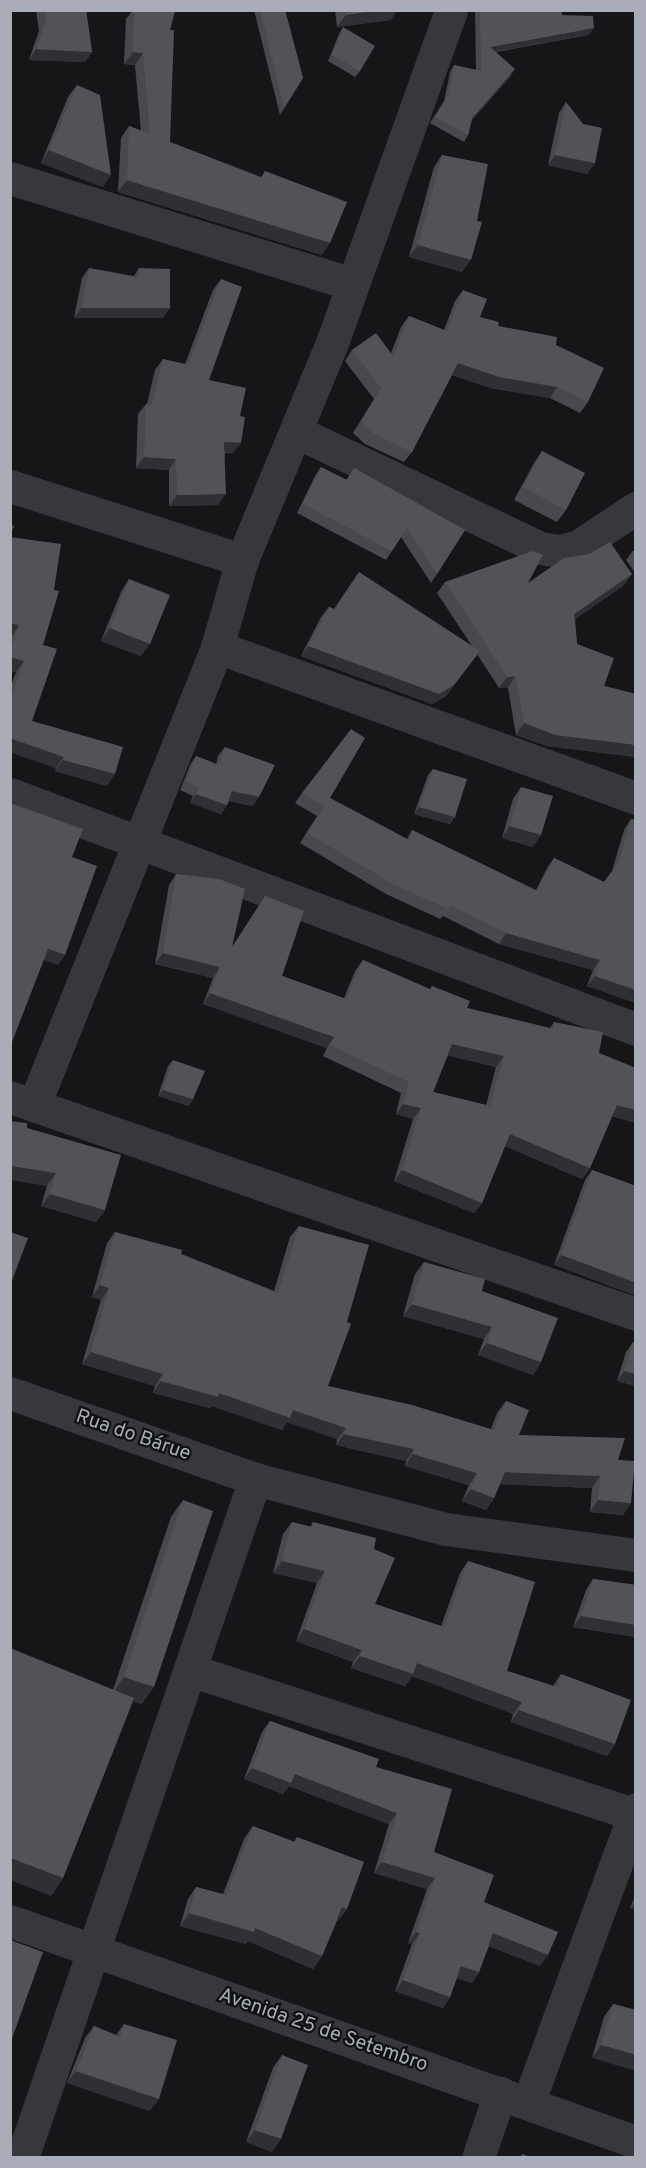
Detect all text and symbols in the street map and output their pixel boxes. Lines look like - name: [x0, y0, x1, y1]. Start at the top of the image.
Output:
- street label: Rua do Bárue: [72, 1405, 194, 1467]
- street label: Avenida 25 de Setembro: [215, 1984, 431, 2078]

